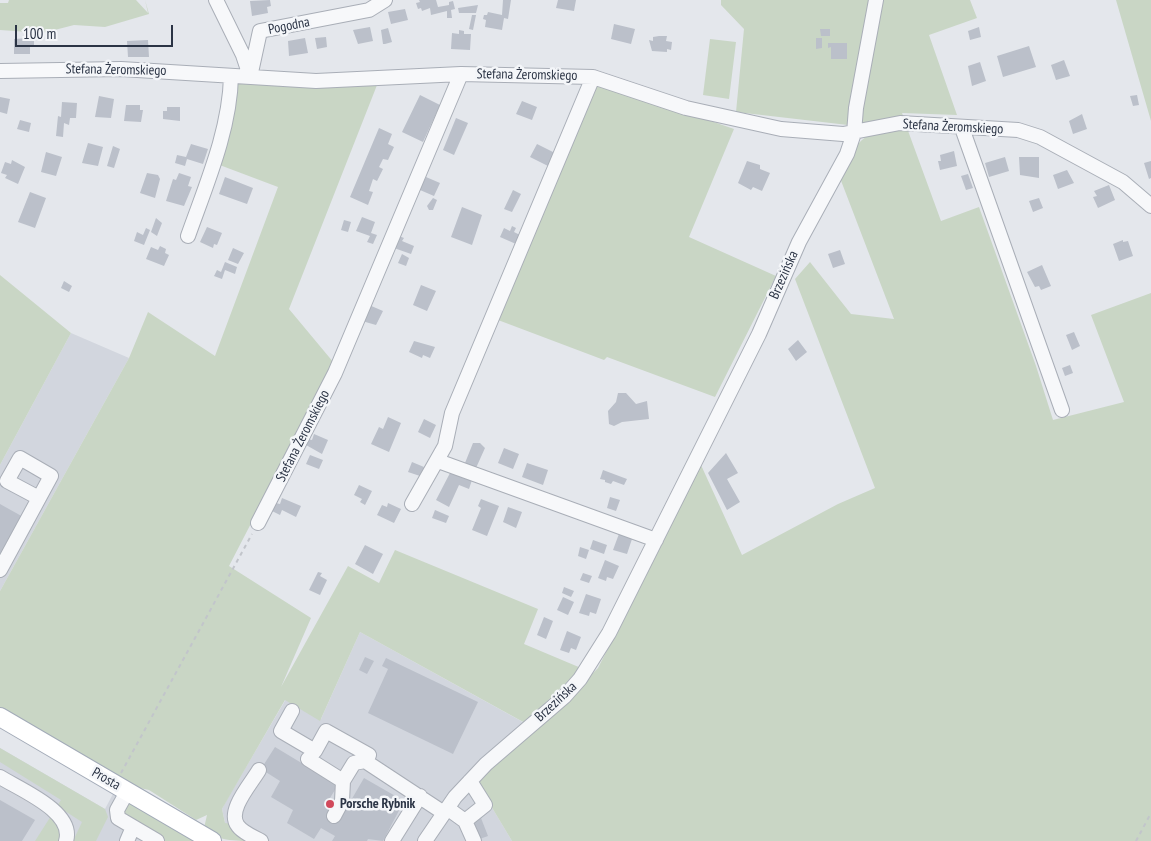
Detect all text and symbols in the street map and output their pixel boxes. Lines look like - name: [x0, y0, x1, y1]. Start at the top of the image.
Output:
- street label: Pogodna: [267, 14, 311, 38]
- scale bar: [18, 15, 175, 47]
- text: 100 m: [23, 24, 56, 43]
- street label: Stefana Żeromskiego: [65, 61, 167, 79]
- street label: Stefana Żeromskiego: [476, 66, 578, 84]
- street label: Stefana Żeromskiego: [902, 116, 1004, 138]
- street label: Brzezińska: [766, 248, 802, 302]
- street label: Stefana Żeromskiego: [273, 387, 333, 485]
- street label: Brzezińska: [532, 678, 580, 726]
- street label: Prosta: [89, 764, 123, 794]
- place label: Porsche Rybnik: [340, 796, 415, 812]
- marker: Porsche Rybnik: [324, 798, 336, 810]

